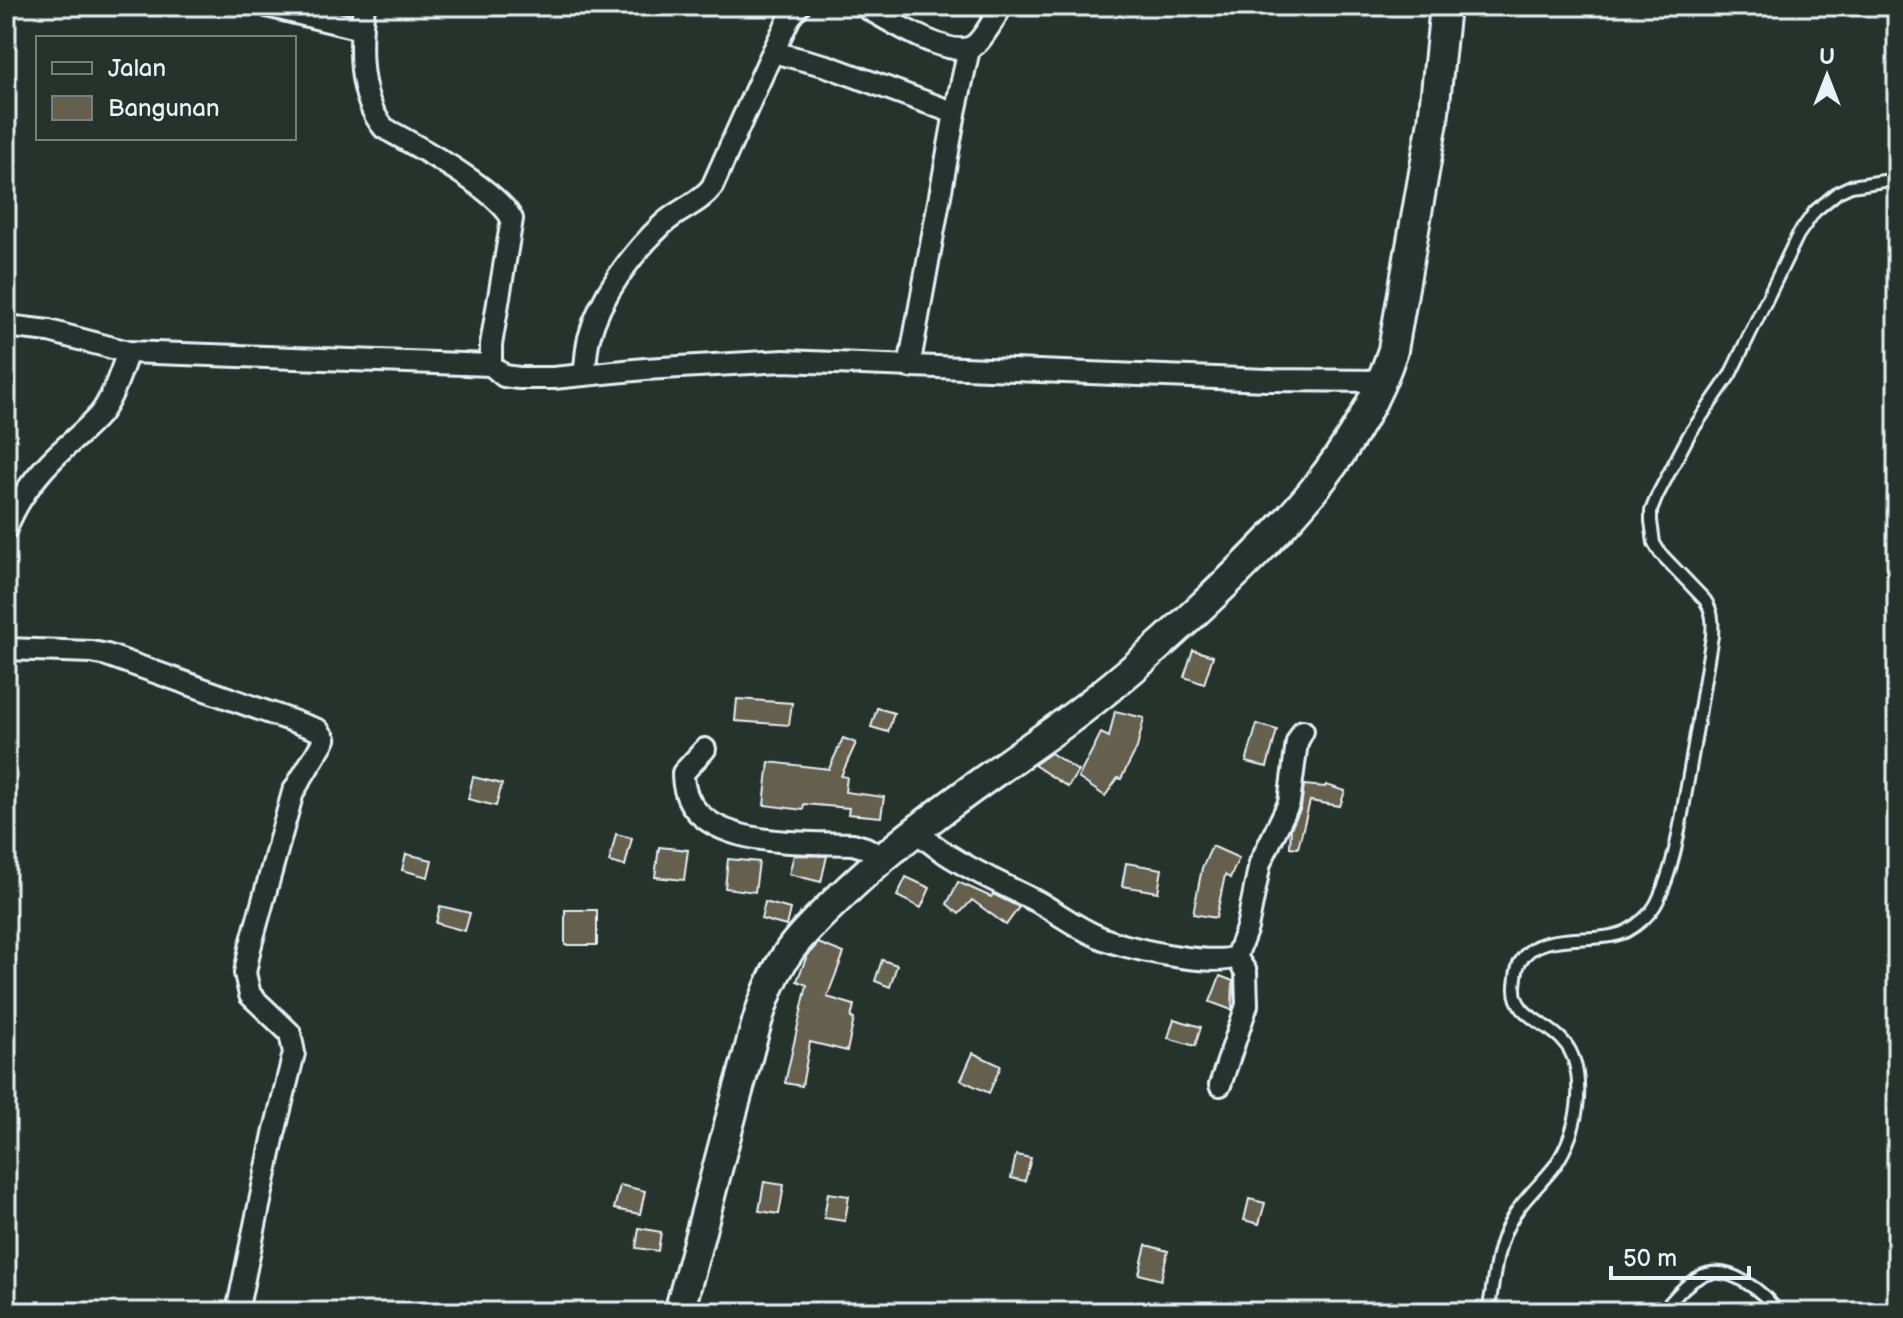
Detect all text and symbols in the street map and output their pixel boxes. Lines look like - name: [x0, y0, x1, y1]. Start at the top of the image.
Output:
- legend: [36, 36, 296, 140]
- north arrow: [1787, 36, 1867, 116]
- text: U: [1819, 44, 1835, 71]
- text: Jalan: [108, 54, 166, 83]
- text: Bangunan: [108, 94, 219, 123]
- scale bar: [1611, 1230, 1749, 1280]
- text: 50 m: [1623, 1244, 1677, 1273]

